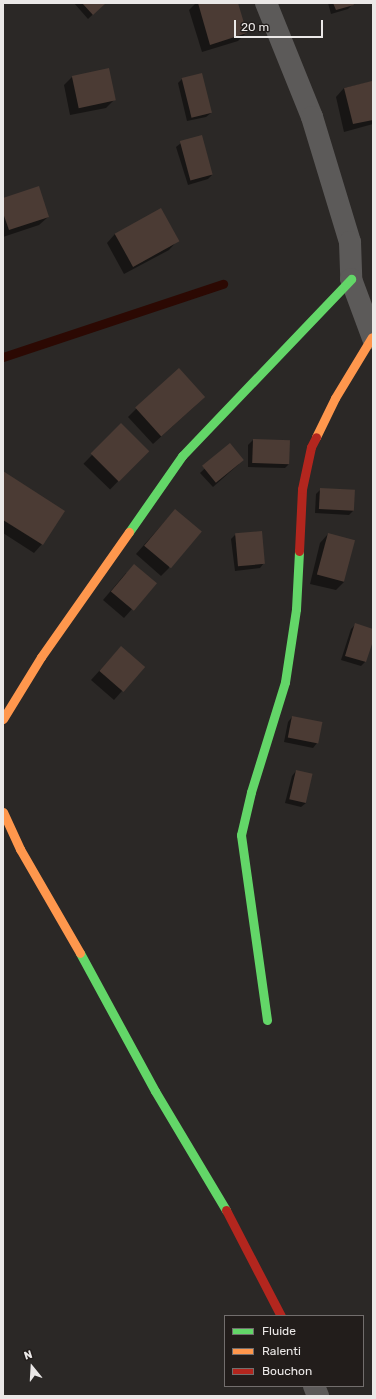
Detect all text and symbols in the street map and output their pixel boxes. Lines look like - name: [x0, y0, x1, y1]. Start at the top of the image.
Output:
- scale bar: [236, 12, 325, 38]
- text: 20 m: [241, 20, 269, 34]
- legend: [224, 1315, 364, 1387]
- text: Fluide: [262, 1324, 296, 1338]
- text: Ralenti: [262, 1344, 301, 1358]
- north arrow: [12, 1347, 52, 1387]
- text: N: [22, 1348, 34, 1363]
- text: Bouchon: [262, 1364, 312, 1378]

